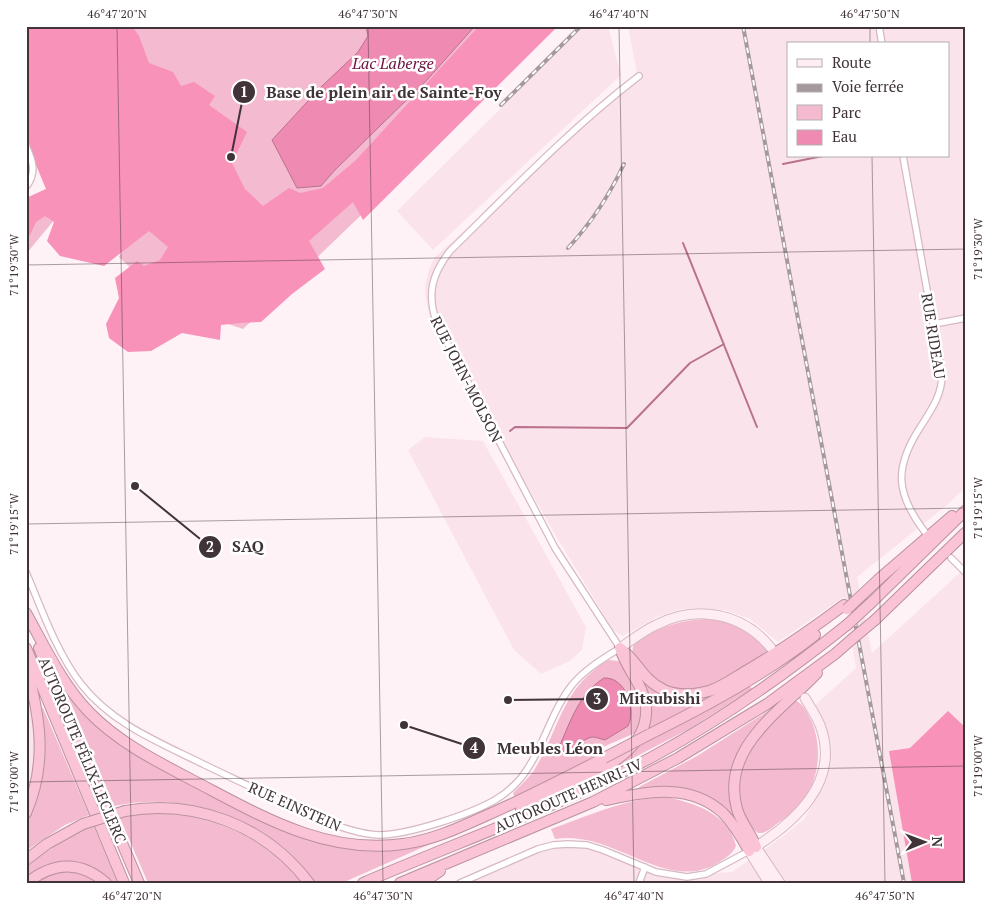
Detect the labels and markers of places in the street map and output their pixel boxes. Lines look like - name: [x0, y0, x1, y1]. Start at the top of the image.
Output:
- callout: Base de plein air de Sainte-Foy: [231, 77, 512, 108]
- callout: SAQ: [197, 531, 274, 562]
- callout: Mitsubishi: [585, 683, 711, 714]
- callout: Meubles Léon: [462, 733, 613, 764]

